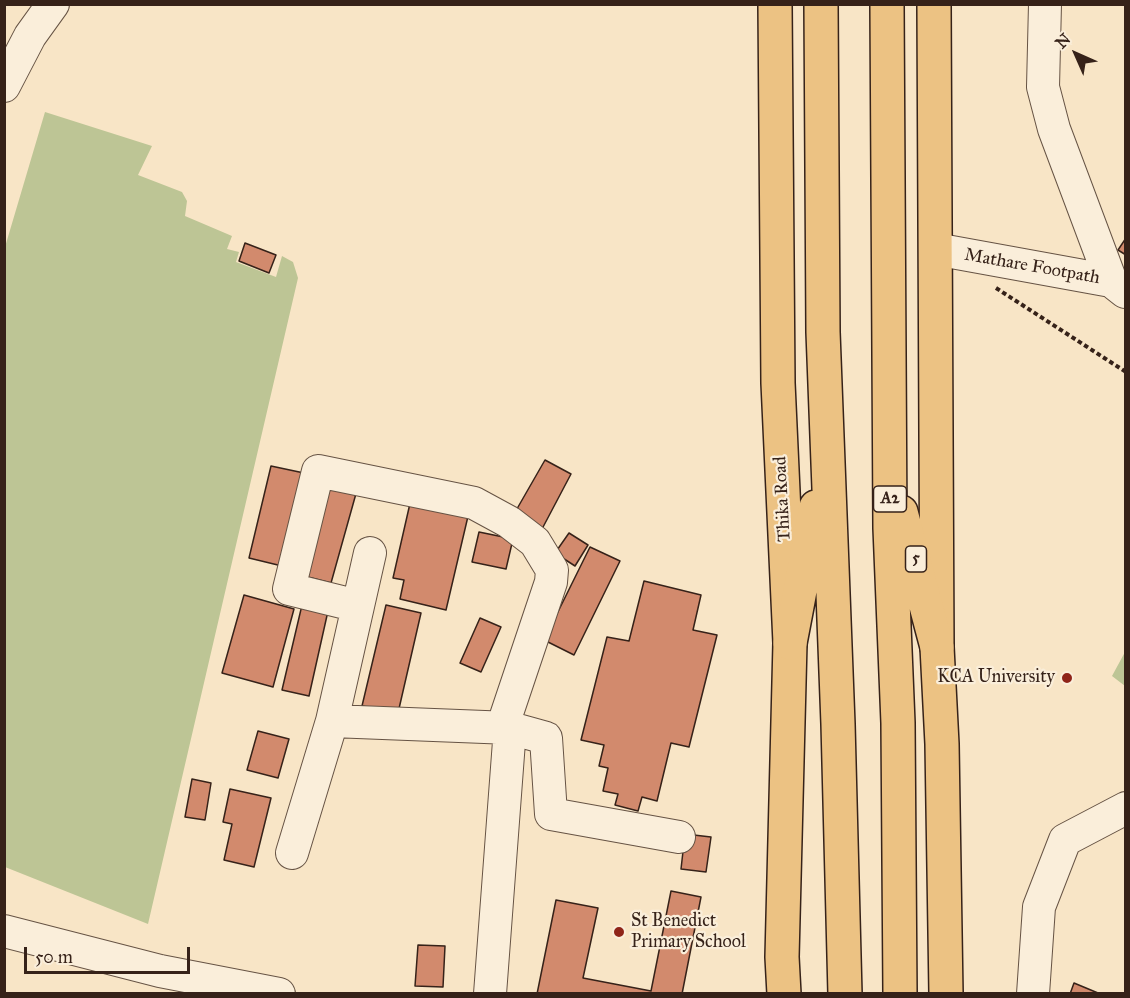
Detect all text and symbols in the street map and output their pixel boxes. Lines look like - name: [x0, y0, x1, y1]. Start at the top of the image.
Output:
- north arrow: [1046, 24, 1106, 84]
- text: N: [1051, 29, 1074, 52]
- street label: Mathare Footpath: [963, 244, 1101, 290]
- street label: Thika Road: [770, 456, 796, 542]
- road number: A2: [874, 486, 906, 512]
- road number: 5: [906, 546, 926, 572]
- place label: KCA University: [937, 667, 1055, 689]
- marker: KCA University: [1060, 671, 1074, 685]
- place label: St Benedict Primary School: [631, 911, 746, 954]
- marker: St Benedict Primary School: [612, 925, 626, 939]
- scale bar: [27, 935, 194, 973]
- text: 50 m: [35, 946, 73, 968]

